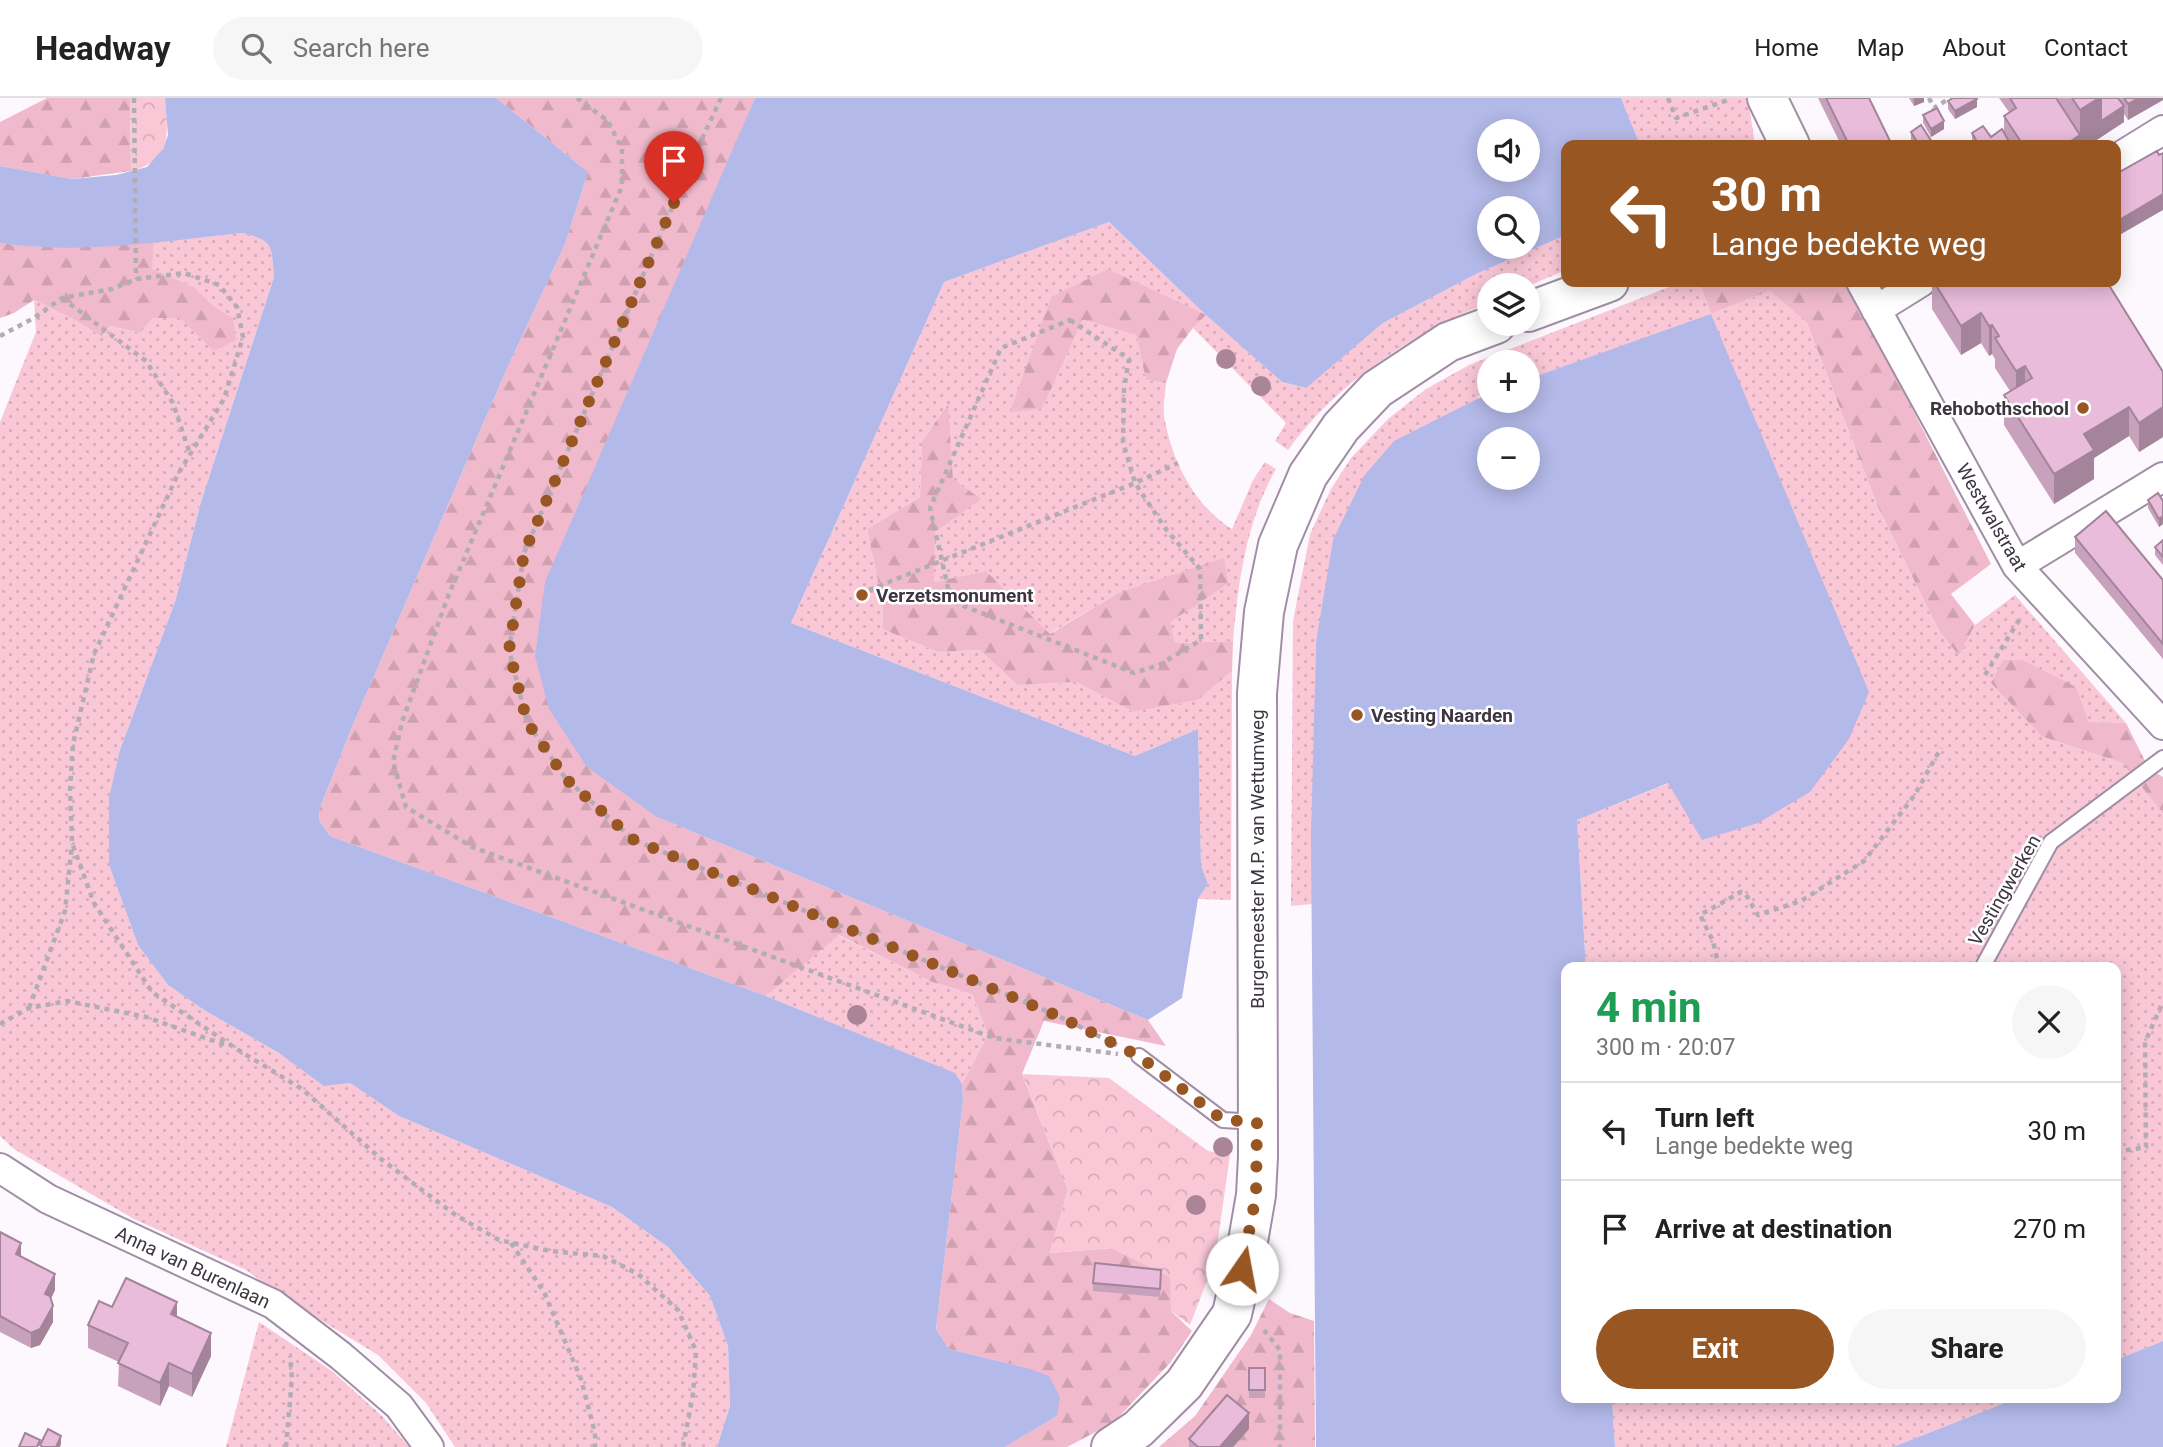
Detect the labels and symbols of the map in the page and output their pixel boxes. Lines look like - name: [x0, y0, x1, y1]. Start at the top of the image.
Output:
- pin: [644, 131, 704, 203]
- place label: Rehobothschool: [1930, 397, 2069, 420]
- marker: Rehobothschool: [2075, 400, 2091, 416]
- street label: Westwalstraat: [1951, 459, 2032, 575]
- place label: Verzetsmonument: [876, 584, 1034, 607]
- marker: Verzetsmonument: [854, 587, 870, 603]
- place label: Vesting Naarden: [1371, 704, 1513, 727]
- marker: Vesting Naarden: [1349, 707, 1365, 723]
- street label: Burgemeester M.P. van Wettumweg: [1246, 709, 1269, 1009]
- street label: Vestingwerken: [1963, 831, 2045, 950]
- street label: Anna van Burenlaan: [112, 1222, 274, 1313]
- position arrow: [1205, 1232, 1279, 1306]

